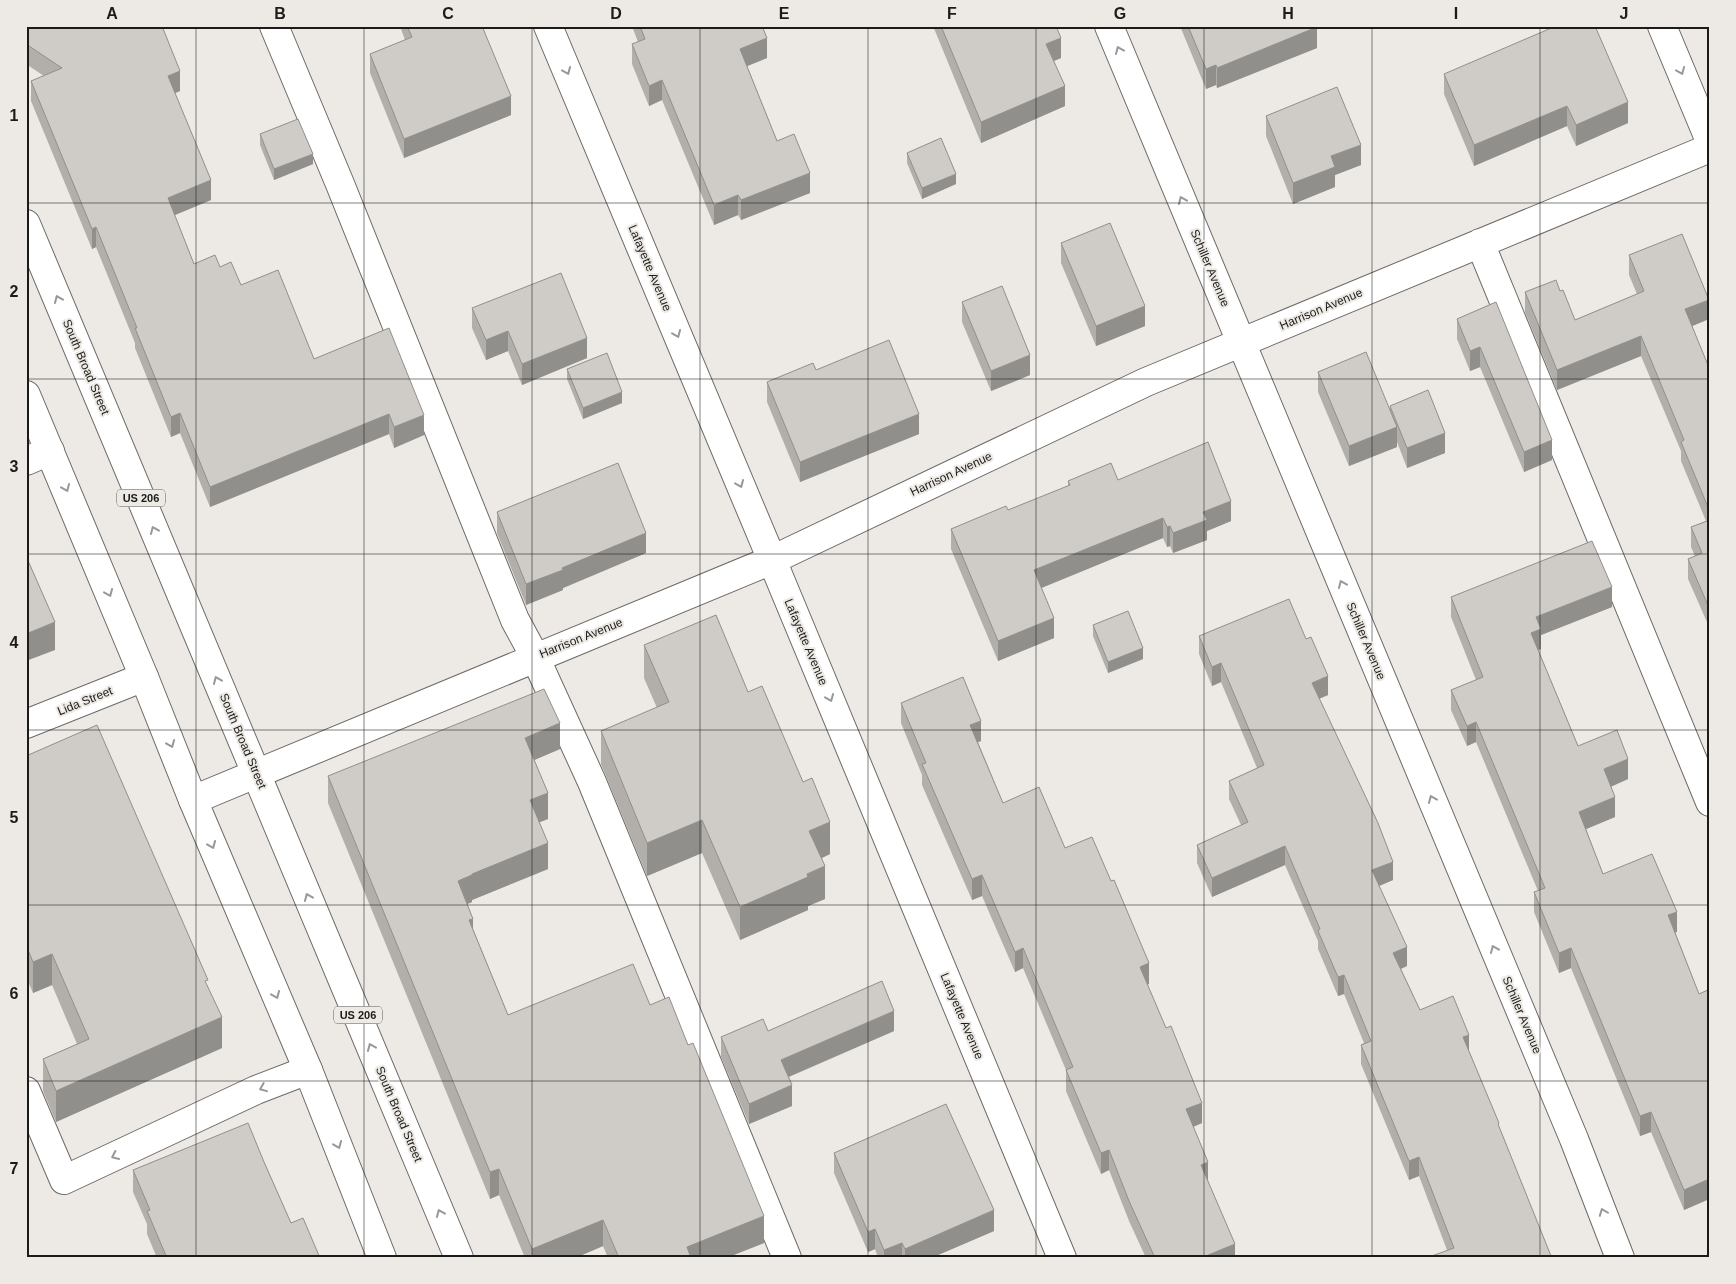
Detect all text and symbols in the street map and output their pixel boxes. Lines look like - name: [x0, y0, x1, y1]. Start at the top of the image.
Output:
- text: A: [106, 5, 118, 22]
- text: B: [274, 5, 286, 22]
- text: C: [442, 5, 454, 22]
- text: D: [610, 5, 622, 22]
- text: E: [779, 5, 790, 22]
- text: F: [947, 5, 957, 22]
- text: G: [1114, 5, 1126, 22]
- text: H: [1282, 5, 1294, 22]
- text: I: [1454, 5, 1458, 22]
- text: J: [1620, 5, 1628, 22]
- one-way arrow: [1114, 46, 1125, 55]
- one-way arrow: [561, 66, 571, 75]
- one-way arrow: [1674, 66, 1685, 75]
- text: 1: [10, 107, 19, 124]
- one-way arrow: [1177, 196, 1188, 205]
- street label: Lafayette Avenue: [625, 223, 675, 314]
- street label: Schiller Avenue: [1187, 227, 1233, 309]
- text: 2: [10, 283, 19, 300]
- street label: Harrison Avenue: [1278, 285, 1365, 333]
- one-way arrow: [53, 295, 64, 304]
- street label: South Broad Street: [60, 317, 113, 417]
- one-way arrow: [671, 329, 682, 338]
- street label: Harrison Avenue: [908, 449, 994, 499]
- text: 3: [10, 458, 19, 475]
- one-way arrow: [734, 479, 745, 488]
- one-way arrow: [59, 483, 70, 492]
- road number: US 206: [117, 489, 165, 506]
- one-way arrow: [150, 526, 161, 535]
- one-way arrow: [1338, 580, 1349, 589]
- one-way arrow: [103, 588, 114, 597]
- street label: Lafayette Avenue: [781, 597, 831, 688]
- street label: Schiller Avenue: [1343, 600, 1389, 682]
- street label: Harrison Avenue: [537, 615, 625, 661]
- text: 4: [10, 634, 19, 651]
- one-way arrow: [213, 676, 223, 684]
- street label: Lida Street: [55, 683, 115, 718]
- street label: South Broad Street: [217, 691, 270, 791]
- one-way arrow: [824, 693, 834, 702]
- one-way arrow: [164, 739, 175, 748]
- one-way arrow: [1428, 795, 1438, 804]
- text: 5: [10, 809, 19, 826]
- one-way arrow: [206, 840, 216, 849]
- one-way arrow: [304, 893, 314, 902]
- one-way arrow: [1490, 945, 1501, 954]
- street label: Lafayette Avenue: [937, 971, 987, 1062]
- street label: Schiller Avenue: [1499, 974, 1545, 1056]
- text: 6: [10, 985, 19, 1002]
- one-way arrow: [269, 990, 280, 999]
- road number: US 206: [334, 1006, 382, 1024]
- one-way arrow: [366, 1043, 377, 1052]
- street label: South Broad Street: [373, 1064, 426, 1164]
- one-way arrow: [259, 1082, 268, 1092]
- one-way arrow: [331, 1140, 342, 1149]
- one-way arrow: [111, 1150, 120, 1160]
- text: 7: [10, 1160, 19, 1177]
- one-way arrow: [1598, 1208, 1609, 1217]
- one-way arrow: [436, 1209, 447, 1218]

